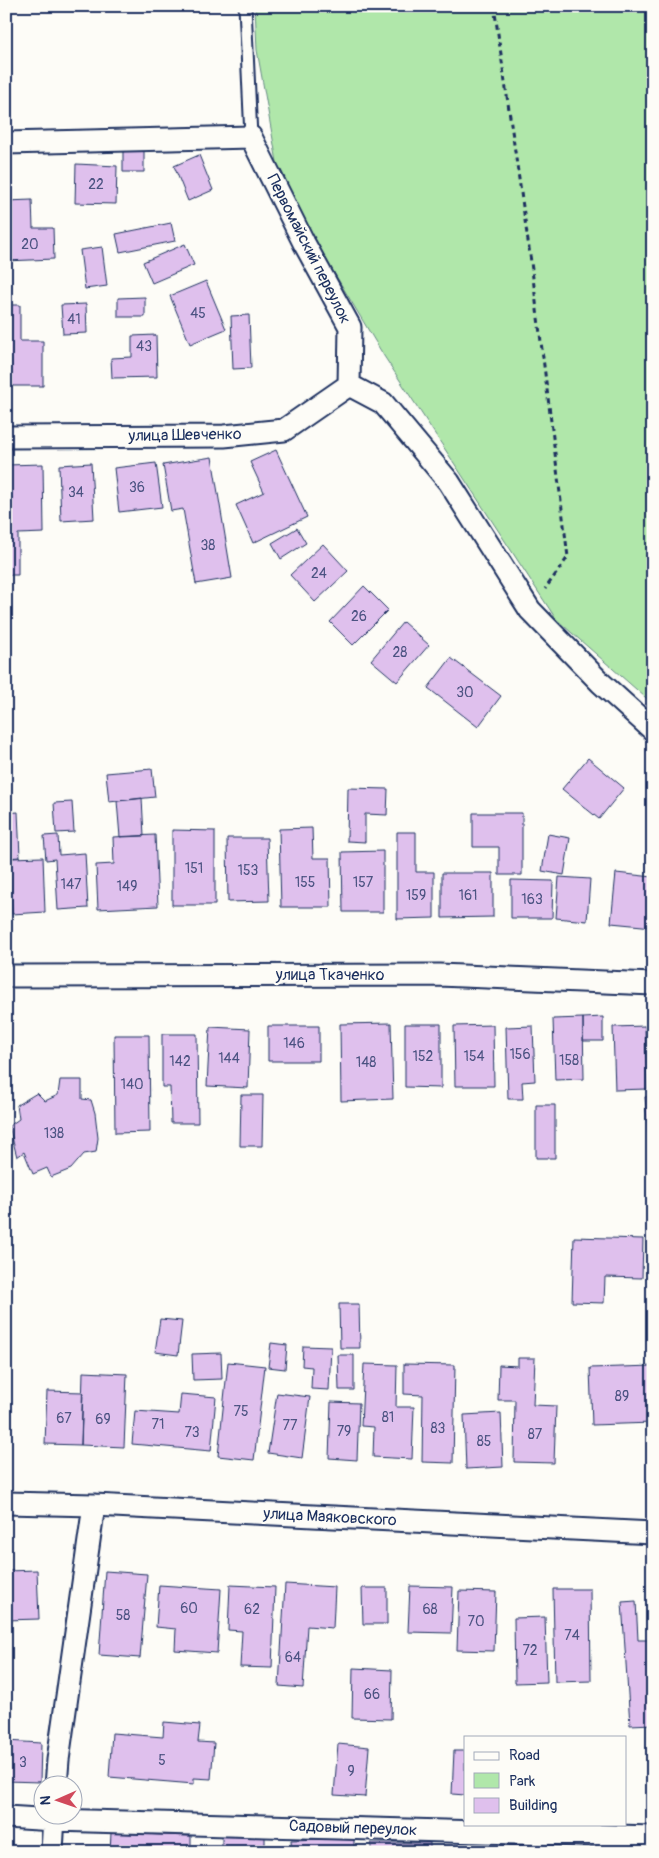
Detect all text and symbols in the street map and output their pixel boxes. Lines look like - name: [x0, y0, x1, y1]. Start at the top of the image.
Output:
- street label: Первомайский переулок: [263, 171, 355, 327]
- house number: 22: [88, 176, 104, 193]
- house number: 20: [21, 236, 39, 253]
- house number: 45: [190, 305, 206, 322]
- house number: 41: [67, 311, 81, 328]
- house number: 43: [136, 338, 152, 355]
- street label: улица Шевченко: [127, 424, 242, 446]
- house number: 36: [129, 479, 145, 496]
- house number: 34: [68, 484, 84, 501]
- house number: 38: [201, 537, 215, 554]
- house number: 24: [311, 565, 327, 582]
- house number: 26: [351, 608, 367, 625]
- house number: 28: [393, 644, 407, 661]
- house number: 30: [456, 684, 474, 701]
- house number: 151: [185, 860, 203, 877]
- house number: 153: [238, 862, 259, 879]
- house number: 155: [295, 874, 315, 891]
- house number: 157: [353, 874, 374, 891]
- house number: 147: [61, 876, 82, 893]
- house number: 149: [117, 878, 137, 895]
- house number: 159: [406, 887, 426, 904]
- house number: 161: [458, 887, 478, 904]
- house number: 163: [521, 891, 543, 908]
- street label: улица Ткаченко: [275, 965, 385, 985]
- house number: 146: [283, 1035, 305, 1052]
- house number: 156: [509, 1046, 531, 1063]
- house number: 152: [413, 1048, 434, 1065]
- house number: 154: [463, 1048, 485, 1065]
- house number: 144: [218, 1050, 240, 1067]
- house number: 158: [559, 1052, 579, 1069]
- house number: 142: [169, 1053, 191, 1070]
- house number: 148: [356, 1054, 376, 1071]
- house number: 140: [120, 1076, 144, 1093]
- house number: 138: [44, 1125, 64, 1142]
- house number: 89: [615, 1388, 629, 1405]
- house number: 75: [234, 1403, 249, 1420]
- house number: 81: [382, 1409, 394, 1426]
- house number: 67: [56, 1410, 72, 1427]
- house number: 69: [95, 1411, 111, 1428]
- house number: 71: [152, 1416, 164, 1433]
- house number: 77: [283, 1417, 298, 1434]
- house number: 83: [431, 1420, 446, 1437]
- house number: 79: [337, 1423, 351, 1440]
- house number: 73: [184, 1424, 200, 1441]
- house number: 87: [528, 1426, 543, 1443]
- house number: 85: [477, 1433, 491, 1450]
- street label: улица Маяковского: [262, 1503, 398, 1531]
- house number: 60: [180, 1600, 198, 1617]
- house number: 62: [244, 1601, 260, 1618]
- house number: 68: [422, 1601, 438, 1618]
- house number: 58: [116, 1607, 130, 1624]
- house number: 70: [468, 1613, 484, 1630]
- house number: 74: [564, 1627, 580, 1644]
- house number: 72: [522, 1642, 538, 1659]
- house number: 64: [285, 1649, 301, 1666]
- house number: 66: [364, 1686, 380, 1703]
- legend: [464, 1736, 626, 1826]
- text: Road: [509, 1746, 540, 1765]
- house number: 5: [158, 1752, 166, 1769]
- house number: 3: [19, 1754, 27, 1771]
- house number: 9: [347, 1763, 355, 1780]
- text: Park: [509, 1772, 536, 1791]
- north arrow: [32, 1776, 82, 1826]
- text: N: [37, 1795, 54, 1805]
- text: Building: [509, 1796, 557, 1815]
- street label: Садовый переулок: [288, 1816, 418, 1840]

